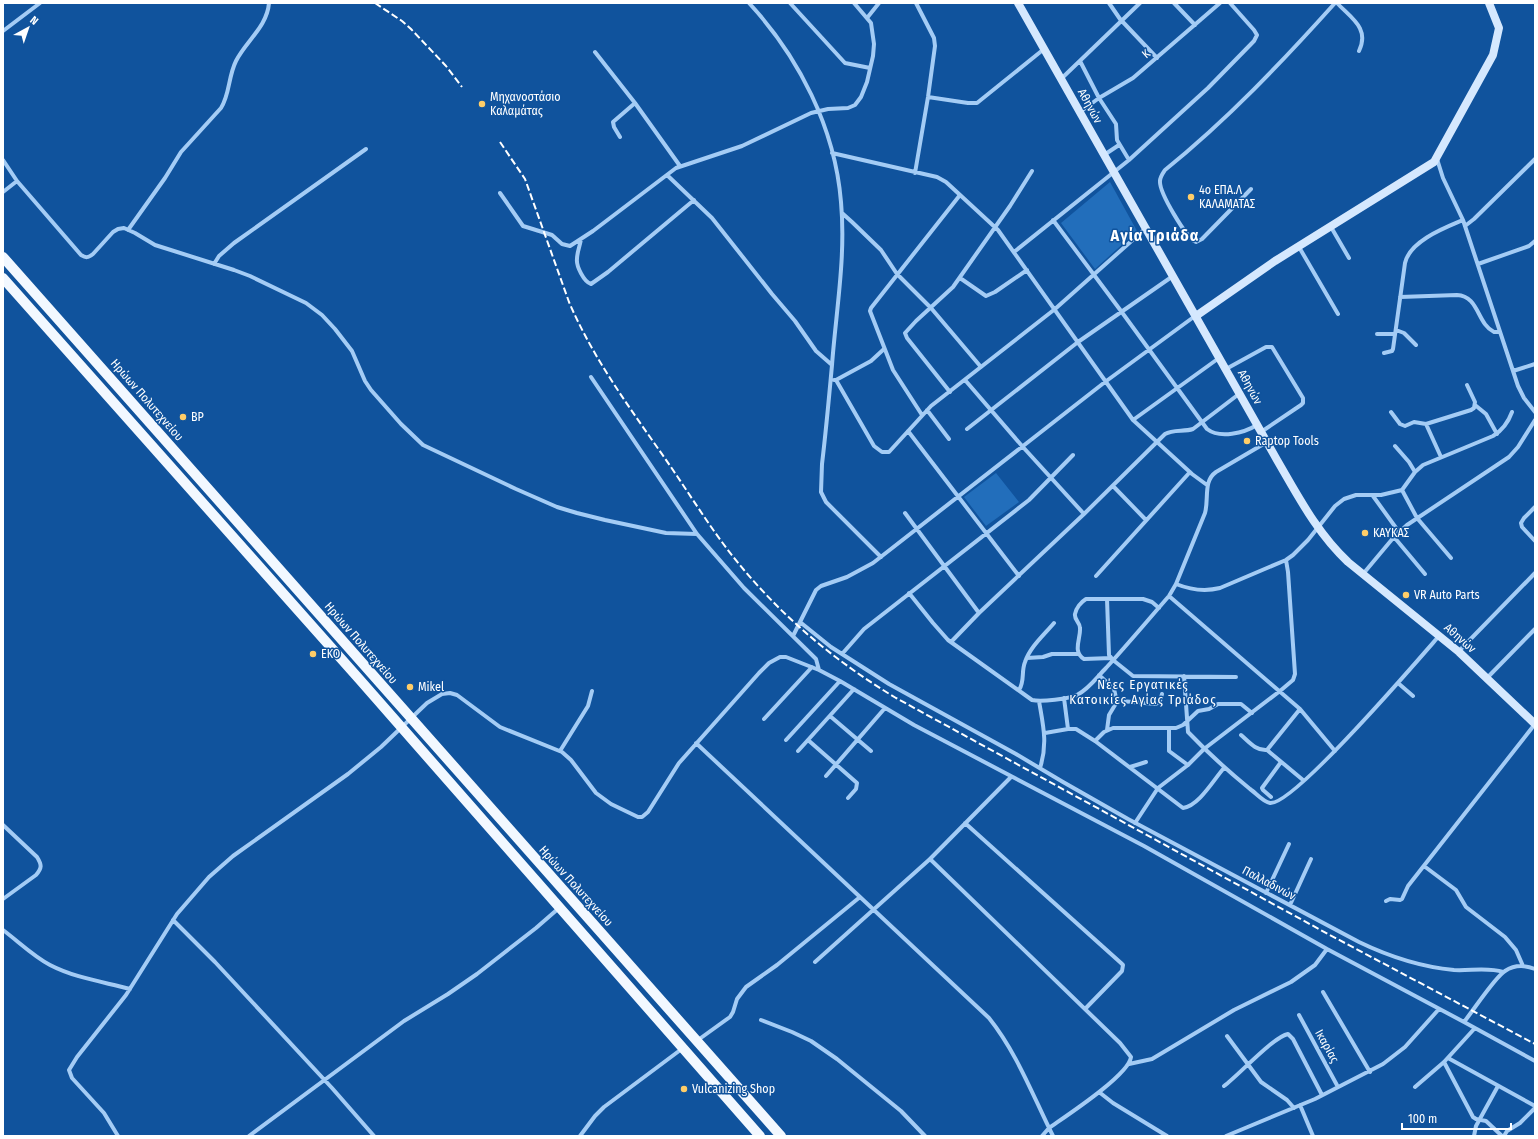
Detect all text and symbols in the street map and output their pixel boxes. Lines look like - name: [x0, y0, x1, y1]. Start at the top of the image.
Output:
- north arrow: [8, 8, 48, 48]
- text: N: [27, 14, 41, 28]
- street label: Κ: [1139, 46, 1153, 61]
- street label: Αθηνών: [1075, 86, 1106, 126]
- place label: Μηχανοστάσιο Καλαμάτας: [490, 90, 561, 118]
- marker: Μηχανοστάσιο Καλαμάτας: [477, 99, 487, 109]
- place label: 4ο ΕΠΑ.Λ ΚΑΛΑΜΑΤΑΣ: [1199, 183, 1255, 211]
- marker: 4ο ΕΠΑ.Λ ΚΑΛΑΜΑΤΑΣ: [1186, 192, 1196, 202]
- district label: Αγία Τριάδα: [1109, 226, 1200, 245]
- street label: Ηρώων Πολυτεχνείου: [108, 356, 186, 444]
- street label: Αθηνών: [1235, 367, 1266, 407]
- place label: BP: [191, 410, 204, 424]
- marker: BP: [178, 412, 188, 422]
- place label: Raptop Tools: [1255, 434, 1319, 448]
- marker: Raptop Tools: [1242, 436, 1252, 446]
- place label: ΚΑΥΚΑΣ: [1373, 526, 1409, 540]
- marker: ΚΑΥΚΑΣ: [1360, 528, 1370, 538]
- place label: VR Auto Parts: [1414, 588, 1480, 602]
- marker: VR Auto Parts: [1401, 590, 1411, 600]
- street label: Ηρώων Πολυτεχνείου: [322, 599, 400, 687]
- street label: Αθηνών: [1441, 620, 1479, 656]
- place label: EKO: [321, 647, 340, 661]
- marker: EKO: [308, 649, 318, 659]
- district label: Νέες Εργατικές Κατοικίες Αγίας Τριάδος: [1069, 677, 1217, 707]
- place label: Mikel: [418, 680, 444, 694]
- marker: Mikel: [405, 682, 415, 692]
- street label: Ηρώων Πολυτεχνείου: [536, 843, 616, 929]
- street label: Παλλαδινών: [1240, 863, 1299, 903]
- street label: Ικαρίας: [1312, 1027, 1342, 1065]
- place label: Vulcanizing Shop: [692, 1082, 775, 1096]
- marker: Vulcanizing Shop: [679, 1084, 689, 1094]
- scale bar: [1402, 1105, 1511, 1131]
- text: 100 m: [1408, 1112, 1437, 1126]

